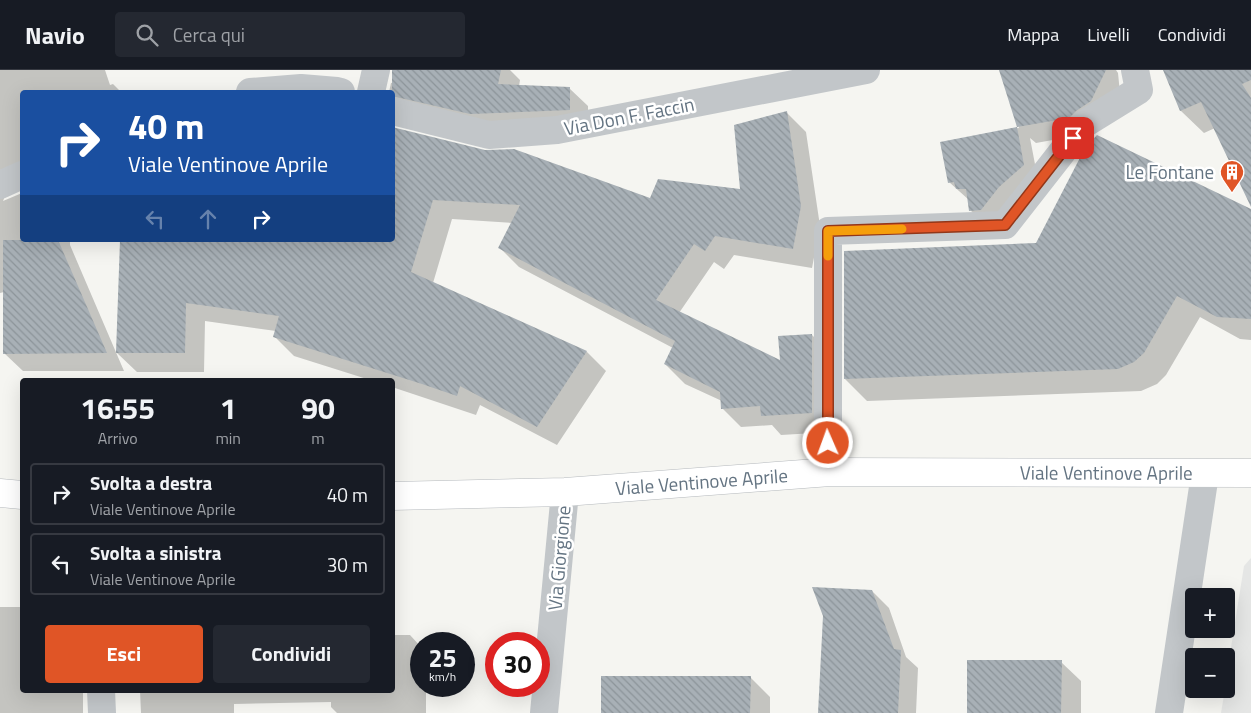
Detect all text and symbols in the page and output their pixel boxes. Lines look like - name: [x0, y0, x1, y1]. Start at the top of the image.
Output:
- search box: [115, 12, 465, 57]
- text: Navio: [25, 17, 85, 53]
- text: Cerca qui: [173, 20, 245, 49]
- icon: search: [133, 21, 161, 49]
- text: Mappa: [1007, 21, 1059, 48]
- text: Livelli: [1087, 21, 1130, 48]
- text: Condividi: [1158, 21, 1226, 48]
- street label: Via Don F. Faccin: [561, 89, 697, 142]
- text: 40 m: [128, 99, 204, 153]
- icon: right: [45, 110, 110, 175]
- pin: [1052, 117, 1094, 159]
- icon: arrive: [1059, 124, 1087, 152]
- text: Viale Ventinove Aprile: [128, 147, 328, 181]
- place label: Le Fontane: [1125, 157, 1214, 186]
- building icon: Le Fontane: [1219, 159, 1245, 193]
- icon: left: [141, 205, 169, 233]
- icon: ahead: [194, 205, 222, 233]
- icon: right: [247, 205, 275, 233]
- text: 16:55: [80, 385, 155, 431]
- text: 1: [220, 385, 237, 431]
- text: 90: [301, 385, 335, 431]
- position arrow: [801, 416, 853, 468]
- text: Arrivo: [98, 426, 138, 450]
- text: min: [215, 426, 241, 450]
- text: m: [311, 426, 325, 450]
- street label: Viale Ventinove Aprile: [1020, 457, 1193, 487]
- street label: Viale Ventinove Aprile: [614, 460, 789, 502]
- text: Svolta a destra: [90, 468, 212, 497]
- icon: right: [47, 480, 75, 508]
- text: 40 m: [327, 480, 368, 509]
- text: Viale Ventinove Aprile: [90, 497, 236, 521]
- street label: Via Giorgione: [539, 504, 578, 612]
- text: Svolta a sinistra: [90, 538, 221, 567]
- icon: left: [47, 550, 75, 578]
- text: 30 m: [327, 550, 368, 579]
- text: Viale Ventinove Aprile: [90, 567, 236, 591]
- map controls: [1185, 588, 1235, 698]
- button: +: [1185, 588, 1235, 638]
- button: Esci: [45, 625, 203, 683]
- button: Condividi: [213, 625, 370, 683]
- speed limit sign: 30: [485, 632, 550, 697]
- text: 25: [428, 639, 457, 677]
- button: −: [1185, 648, 1235, 698]
- text: km/h: [429, 667, 456, 686]

